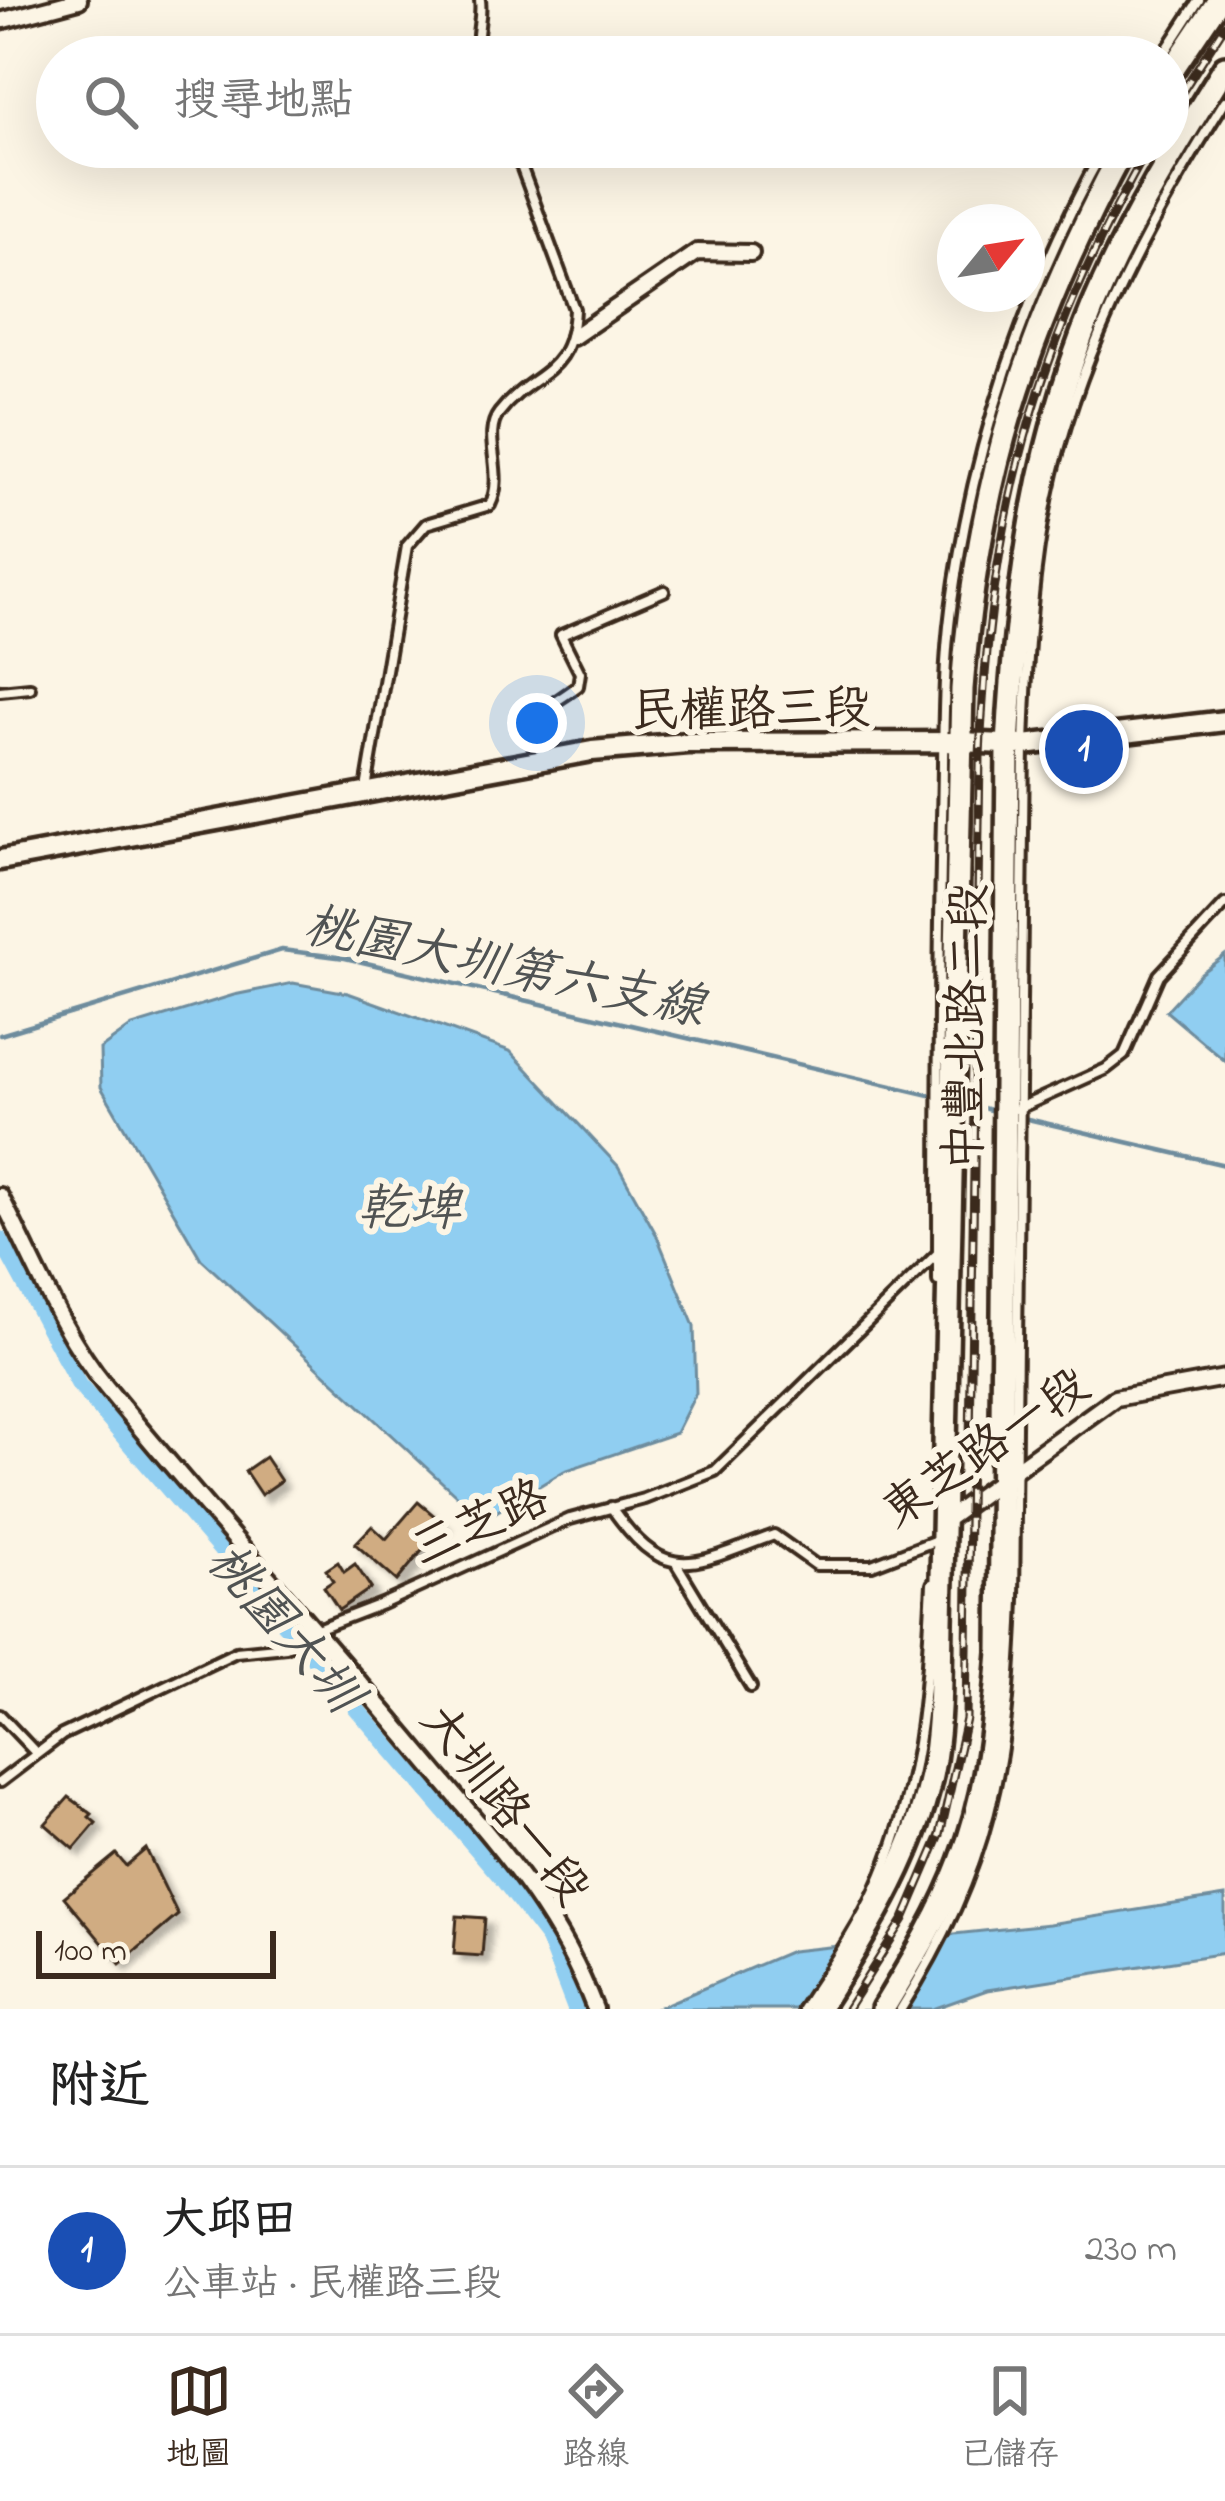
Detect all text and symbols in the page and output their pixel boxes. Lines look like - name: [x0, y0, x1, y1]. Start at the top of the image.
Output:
- search box: [36, 36, 1189, 168]
- icon: search: [78, 69, 144, 135]
- text: 搜尋地點: [174, 70, 354, 136]
- north arrow: [937, 204, 1045, 312]
- street label: 民權路三段: [630, 675, 872, 749]
- your location: [507, 693, 567, 753]
- pin: 1: [1045, 704, 1123, 794]
- street label: 中豐北路二段: [931, 882, 1007, 1172]
- water label: 桃園大圳第六支線: [297, 890, 714, 1049]
- water label: 乾埤: [358, 1174, 464, 1249]
- street label: 東芝路一段: [868, 1353, 1105, 1548]
- street label: 三芝路: [401, 1464, 561, 1587]
- water label: 桃園大圳: [187, 1528, 380, 1735]
- street label: 大圳路一段: [402, 1690, 605, 1922]
- scale bar: [36, 1925, 276, 1978]
- text: 100 m: [54, 1928, 127, 1976]
- text: 附近: [48, 2051, 150, 2126]
- text: 大邱田: [162, 2189, 297, 2255]
- text: 1: [81, 2222, 93, 2279]
- text: 230 m: [1085, 2222, 1177, 2279]
- text: 公車站 · 民權路三段: [162, 2257, 502, 2314]
- tab: 地圖: [166, 2358, 232, 2480]
- tab: 路線: [563, 2358, 629, 2480]
- tab: 已儲存: [960, 2358, 1059, 2480]

